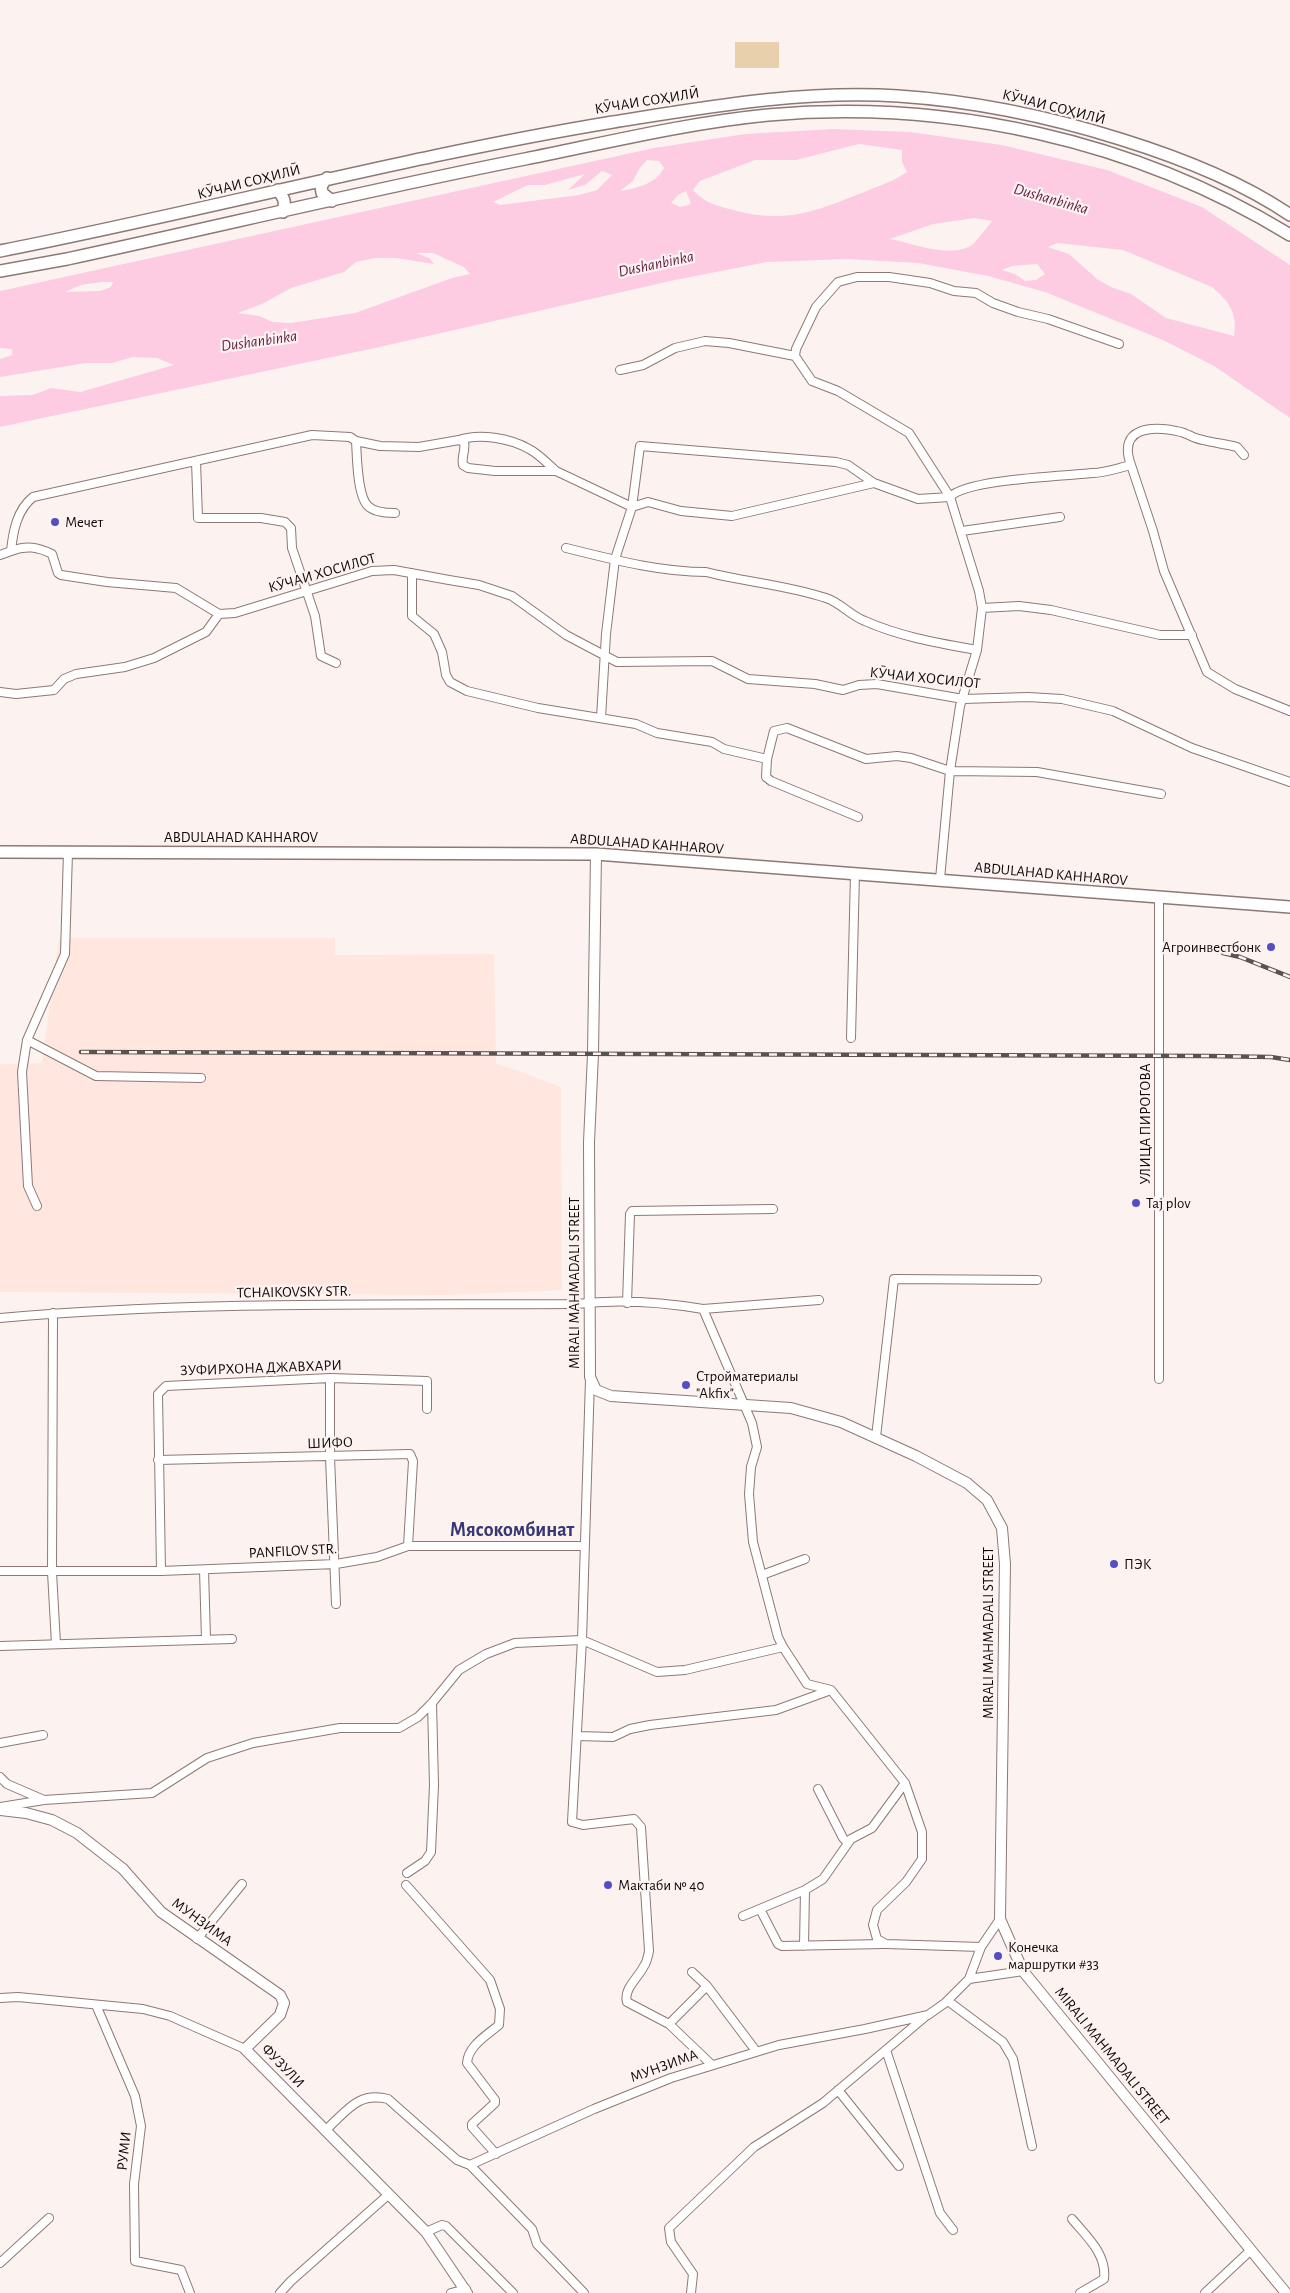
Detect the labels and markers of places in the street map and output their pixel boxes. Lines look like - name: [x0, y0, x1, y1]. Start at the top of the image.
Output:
- place label: Мечет: [65, 513, 103, 531]
- marker: Мечет: [49, 516, 61, 528]
- place label: Агроинвестбонк: [1162, 938, 1261, 956]
- marker: Агроинвестбонк: [1265, 941, 1277, 953]
- place label: Taj plov: [1146, 1194, 1191, 1212]
- marker: Taj plov: [1130, 1197, 1142, 1209]
- place label: Стройматериалы "Akfix": [696, 1367, 798, 1402]
- marker: Стройматериалы "Akfix": [680, 1379, 692, 1391]
- place label: ПЭК: [1124, 1555, 1151, 1573]
- marker: ПЭК: [1108, 1558, 1120, 1570]
- place label: Мактаби № 40: [618, 1876, 704, 1894]
- marker: Мактаби № 40: [602, 1879, 614, 1891]
- place label: Конечка маршрутки #33: [1008, 1938, 1099, 1973]
- marker: Конечка маршрутки #33: [992, 1950, 1004, 1962]

